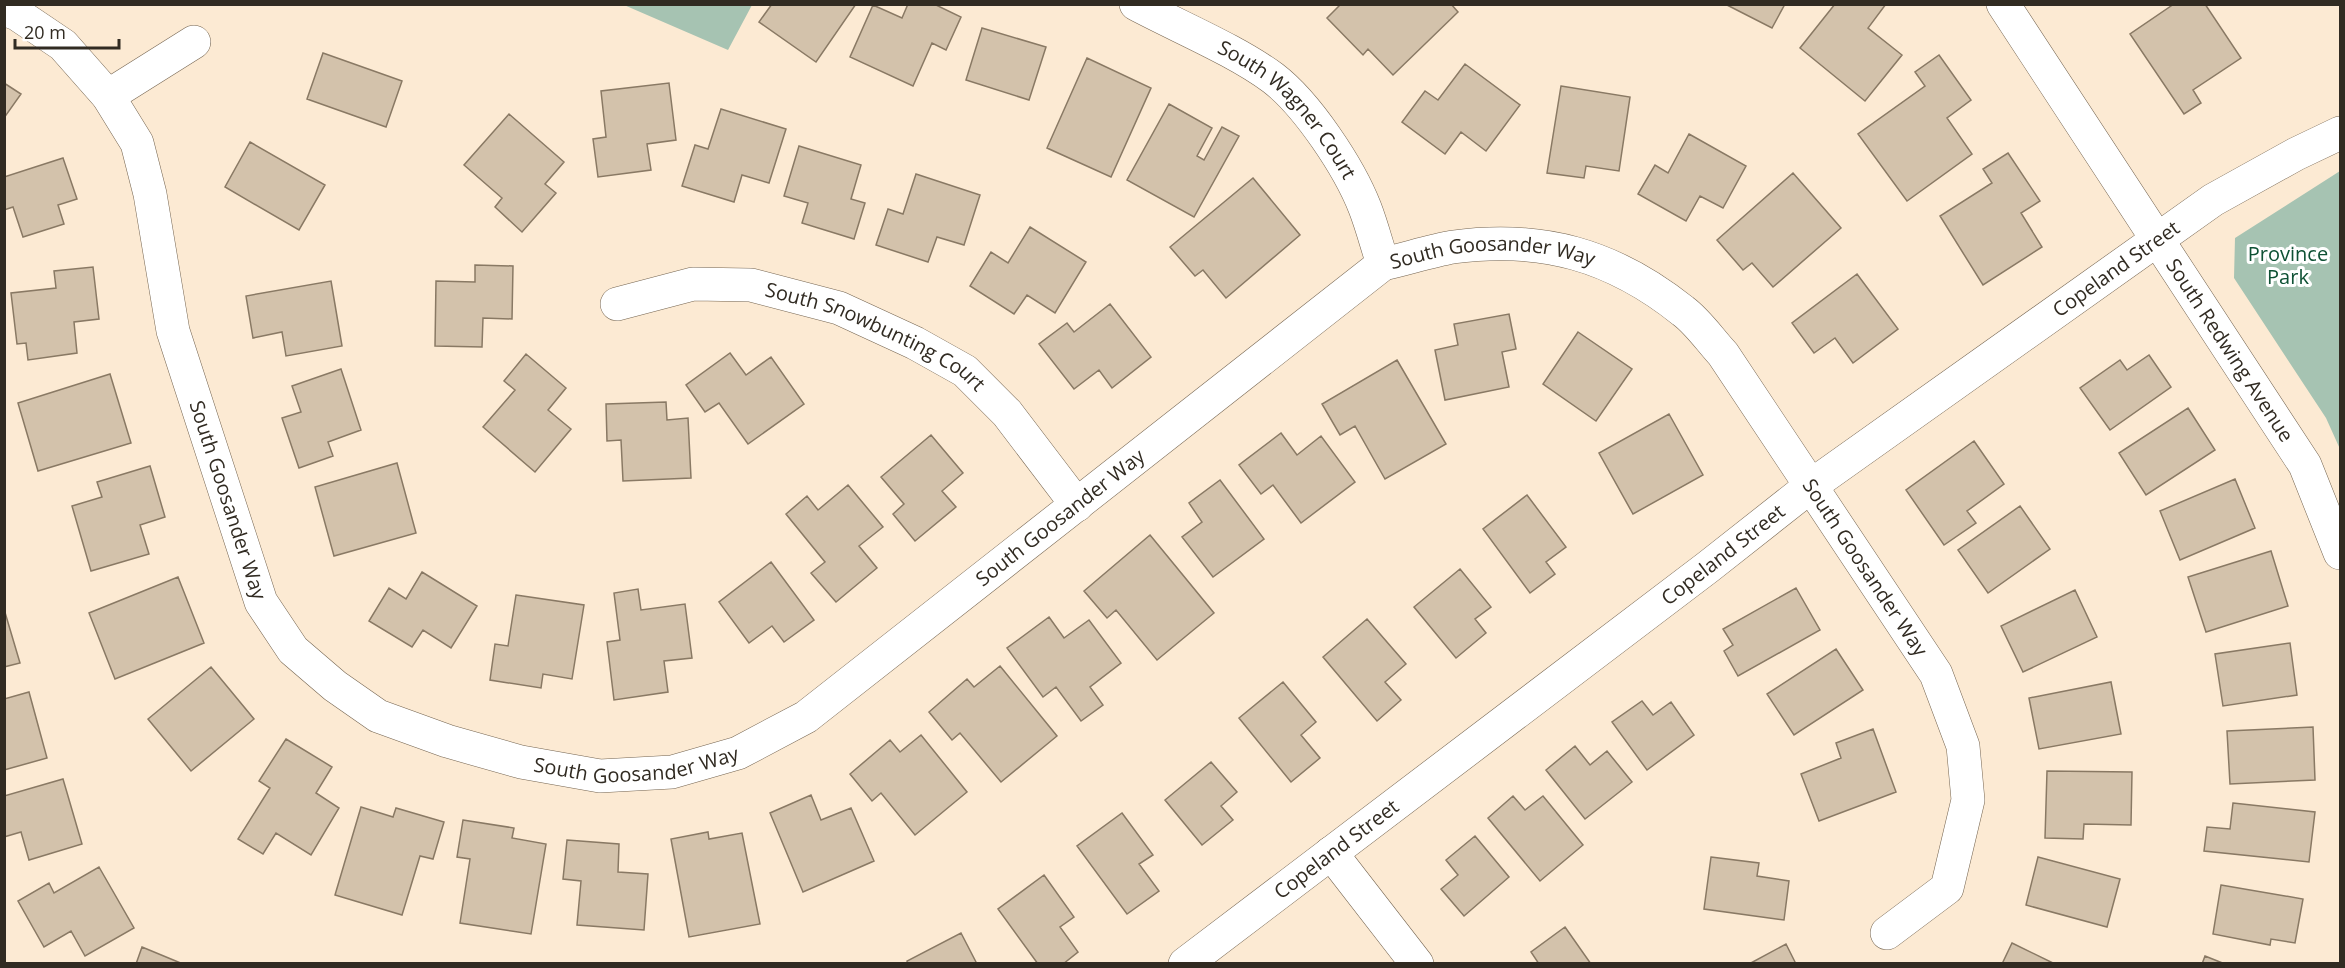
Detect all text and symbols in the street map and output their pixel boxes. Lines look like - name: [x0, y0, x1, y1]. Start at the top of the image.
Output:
- scale bar: [15, 12, 118, 50]
- text: 20 m: [24, 20, 66, 44]
- street label: South Wagner Court: [1213, 33, 1363, 184]
- street label: Copeland Street: [2047, 214, 2185, 323]
- street label: South Goosander Way: [1387, 230, 1600, 275]
- park label: Province Park: [2248, 240, 2328, 290]
- street label: South Redwing Avenue: [2160, 253, 2300, 447]
- street label: South Snowbunting Court: [763, 275, 992, 397]
- street label: South Goosander Way: [183, 397, 274, 604]
- street label: South Goosander Way: [970, 442, 1151, 592]
- street label: South Goosander Way: [1797, 473, 1935, 662]
- street label: Copeland Street: [1655, 498, 1790, 611]
- street label: South Goosander Way: [532, 739, 743, 789]
- street label: Copeland Street: [1268, 793, 1404, 905]

